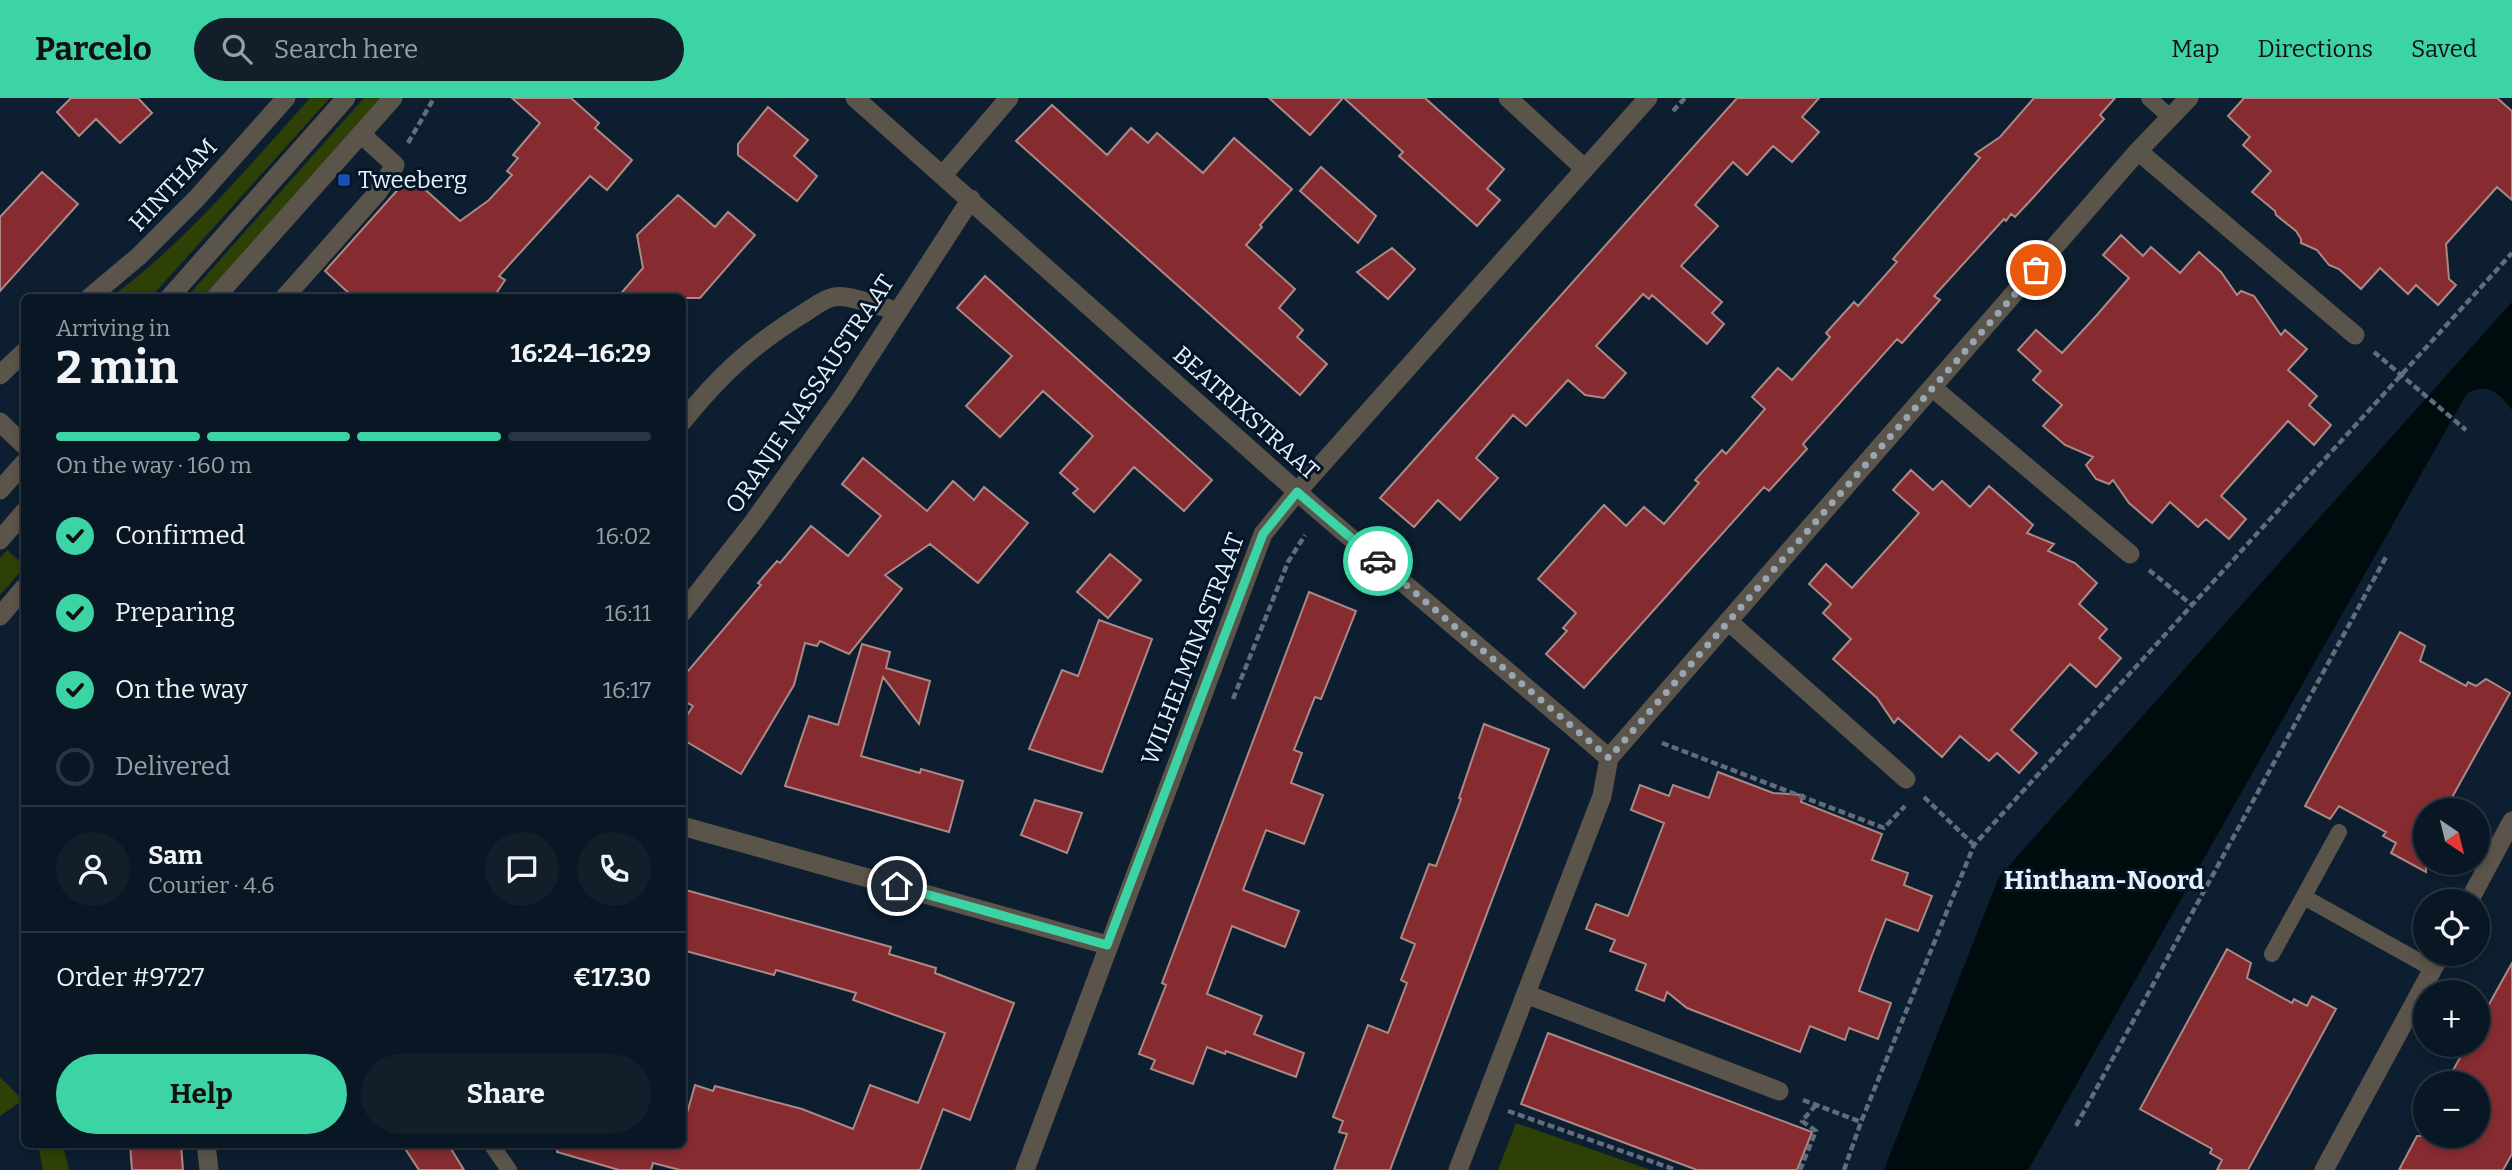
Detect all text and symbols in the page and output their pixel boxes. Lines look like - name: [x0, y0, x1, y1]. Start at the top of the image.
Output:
- search box: [194, 18, 684, 81]
- text: Parcelo: [35, 29, 152, 69]
- icon: search: [218, 30, 256, 68]
- text: Search here: [274, 34, 418, 65]
- text: Map: [2171, 35, 2220, 63]
- text: Directions: [2258, 35, 2373, 63]
- text: Saved: [2411, 35, 2477, 63]
- street label: HINTHAM: [123, 133, 223, 237]
- place label: Tweeberg: [358, 166, 467, 194]
- marker: Tweeberg: [336, 172, 352, 188]
- pin: [2006, 240, 2066, 300]
- icon: bag: [2017, 251, 2055, 289]
- street label: ORANJE NASSAUSTRAAT: [720, 270, 900, 518]
- text: Arriving in: [56, 314, 170, 342]
- text: 16:24–16:29: [510, 338, 651, 369]
- text: 2 min: [56, 340, 178, 395]
- street label: BEATRIXSTRAAT: [1167, 340, 1325, 486]
- text: On the way · 160 m: [56, 451, 252, 479]
- icon: check: [56, 517, 94, 555]
- text: Confirmed: [115, 520, 245, 551]
- text: 16:02: [596, 522, 651, 550]
- courier: [1343, 526, 1413, 596]
- street label: WILHELMINASTRAAT: [1136, 529, 1250, 769]
- icon: car: [1359, 542, 1397, 580]
- icon: check: [56, 594, 94, 632]
- text: Preparing: [115, 597, 235, 628]
- text: 16:11: [605, 599, 651, 627]
- icon: check: [56, 671, 94, 709]
- text: On the way: [115, 674, 248, 705]
- text: 16:17: [603, 676, 651, 704]
- text: Delivered: [115, 751, 230, 782]
- north arrow: [2413, 798, 2490, 875]
- map controls: [2413, 798, 2490, 1148]
- button: person: [56, 832, 130, 906]
- button: chat: [485, 832, 559, 906]
- button: phone: [577, 832, 651, 906]
- text: Sam: [148, 840, 203, 871]
- pin: [867, 856, 927, 916]
- district label: Hintham-Noord: [2004, 865, 2204, 896]
- icon: home: [878, 867, 916, 905]
- text: Courier · 4.6: [148, 871, 275, 899]
- button: locate: [2413, 889, 2490, 966]
- text: Order #9727: [56, 962, 204, 993]
- text: €17.30: [573, 962, 651, 993]
- button: +: [2413, 980, 2490, 1057]
- button: Help: [56, 1054, 347, 1134]
- button: Share: [361, 1054, 651, 1134]
- button: −: [2413, 1071, 2490, 1148]

